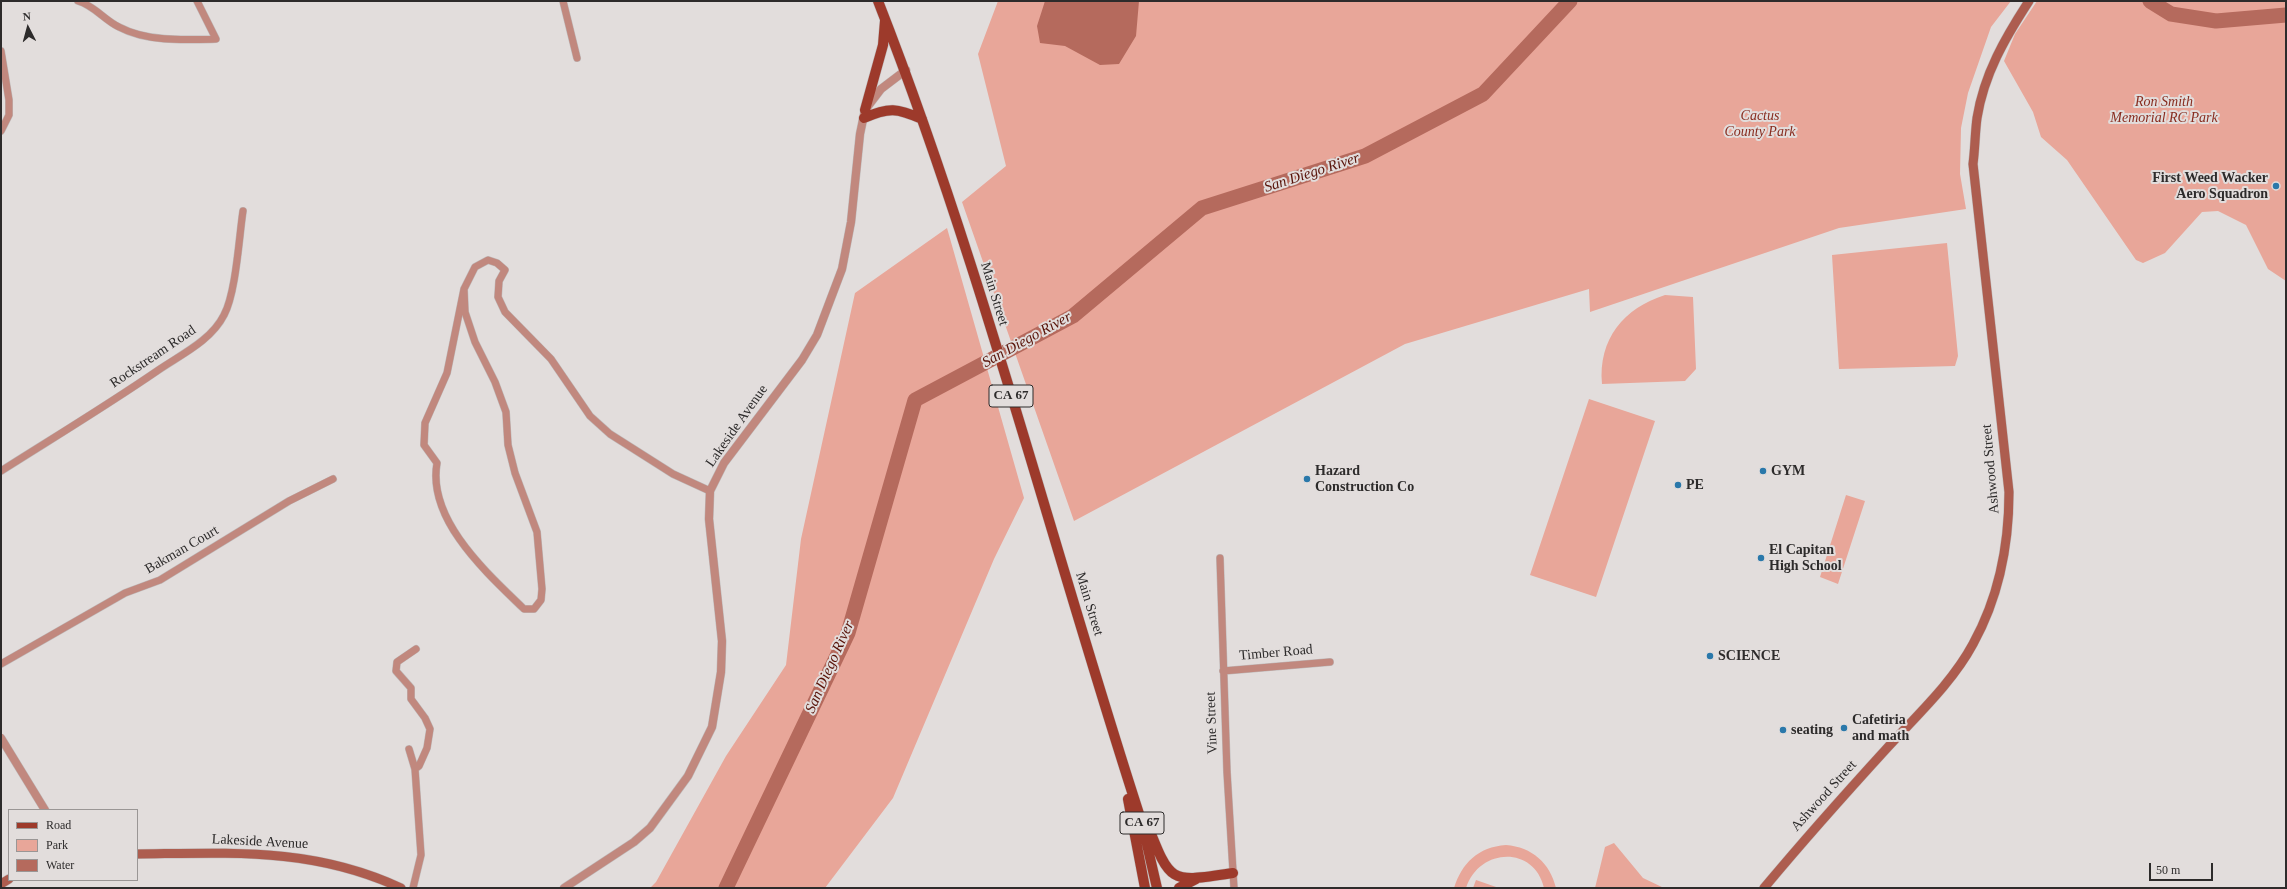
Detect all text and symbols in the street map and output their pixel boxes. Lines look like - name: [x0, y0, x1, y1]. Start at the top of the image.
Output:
- north arrow: [8, 8, 48, 48]
- text: N: [22, 10, 31, 22]
- park label: Ron Smith Memorial RC Park: [2110, 94, 2218, 126]
- park label: Cactus County Park: [1724, 108, 1796, 140]
- water label: San Diego River: [1262, 149, 1362, 197]
- place label: First Weed Wacker Aero Squadron: [2152, 170, 2268, 202]
- marker: First Weed Wacker Aero Squadron: [2271, 181, 2281, 191]
- street label: Main Street: [976, 260, 1012, 328]
- water label: San Diego River: [979, 308, 1075, 372]
- street label: Rockstream Road: [107, 322, 199, 392]
- street label: Lakeside Avenue: [702, 382, 772, 470]
- road number: CA 67: [989, 385, 1033, 407]
- street label: Ashwood Street: [1979, 424, 2003, 514]
- place label: Hazard Construction Co: [1315, 463, 1414, 496]
- place label: GYM: [1771, 463, 1805, 479]
- marker: GYM: [1758, 466, 1768, 476]
- marker: Hazard Construction Co: [1302, 474, 1312, 484]
- place label: PE: [1686, 477, 1704, 493]
- marker: PE: [1673, 480, 1683, 490]
- street label: Bakman Court: [142, 522, 222, 578]
- place label: El Capitan High School: [1769, 542, 1842, 574]
- marker: El Capitan High School: [1756, 553, 1766, 563]
- street label: Main Street: [1071, 570, 1107, 638]
- water label: San Diego River: [802, 618, 858, 716]
- street label: Timber Road: [1239, 641, 1313, 665]
- place label: SCIENCE: [1718, 648, 1780, 664]
- marker: SCIENCE: [1705, 651, 1715, 661]
- street label: Vine Street: [1203, 691, 1221, 755]
- place label: Cafetiria and math: [1852, 712, 1909, 744]
- place label: seating: [1791, 722, 1833, 738]
- marker: Cafetiria and math: [1839, 723, 1849, 733]
- marker: seating: [1778, 725, 1788, 735]
- street label: Ashwood Street: [1788, 757, 1860, 835]
- legend: [8, 809, 138, 881]
- road number: CA 67: [1120, 812, 1164, 834]
- text: Road: [46, 818, 71, 832]
- street label: Lakeside Avenue: [211, 831, 309, 853]
- text: Park: [46, 838, 68, 852]
- scale bar: [2151, 855, 2215, 881]
- text: Water: [46, 858, 74, 872]
- text: 50 m: [2156, 863, 2180, 877]

